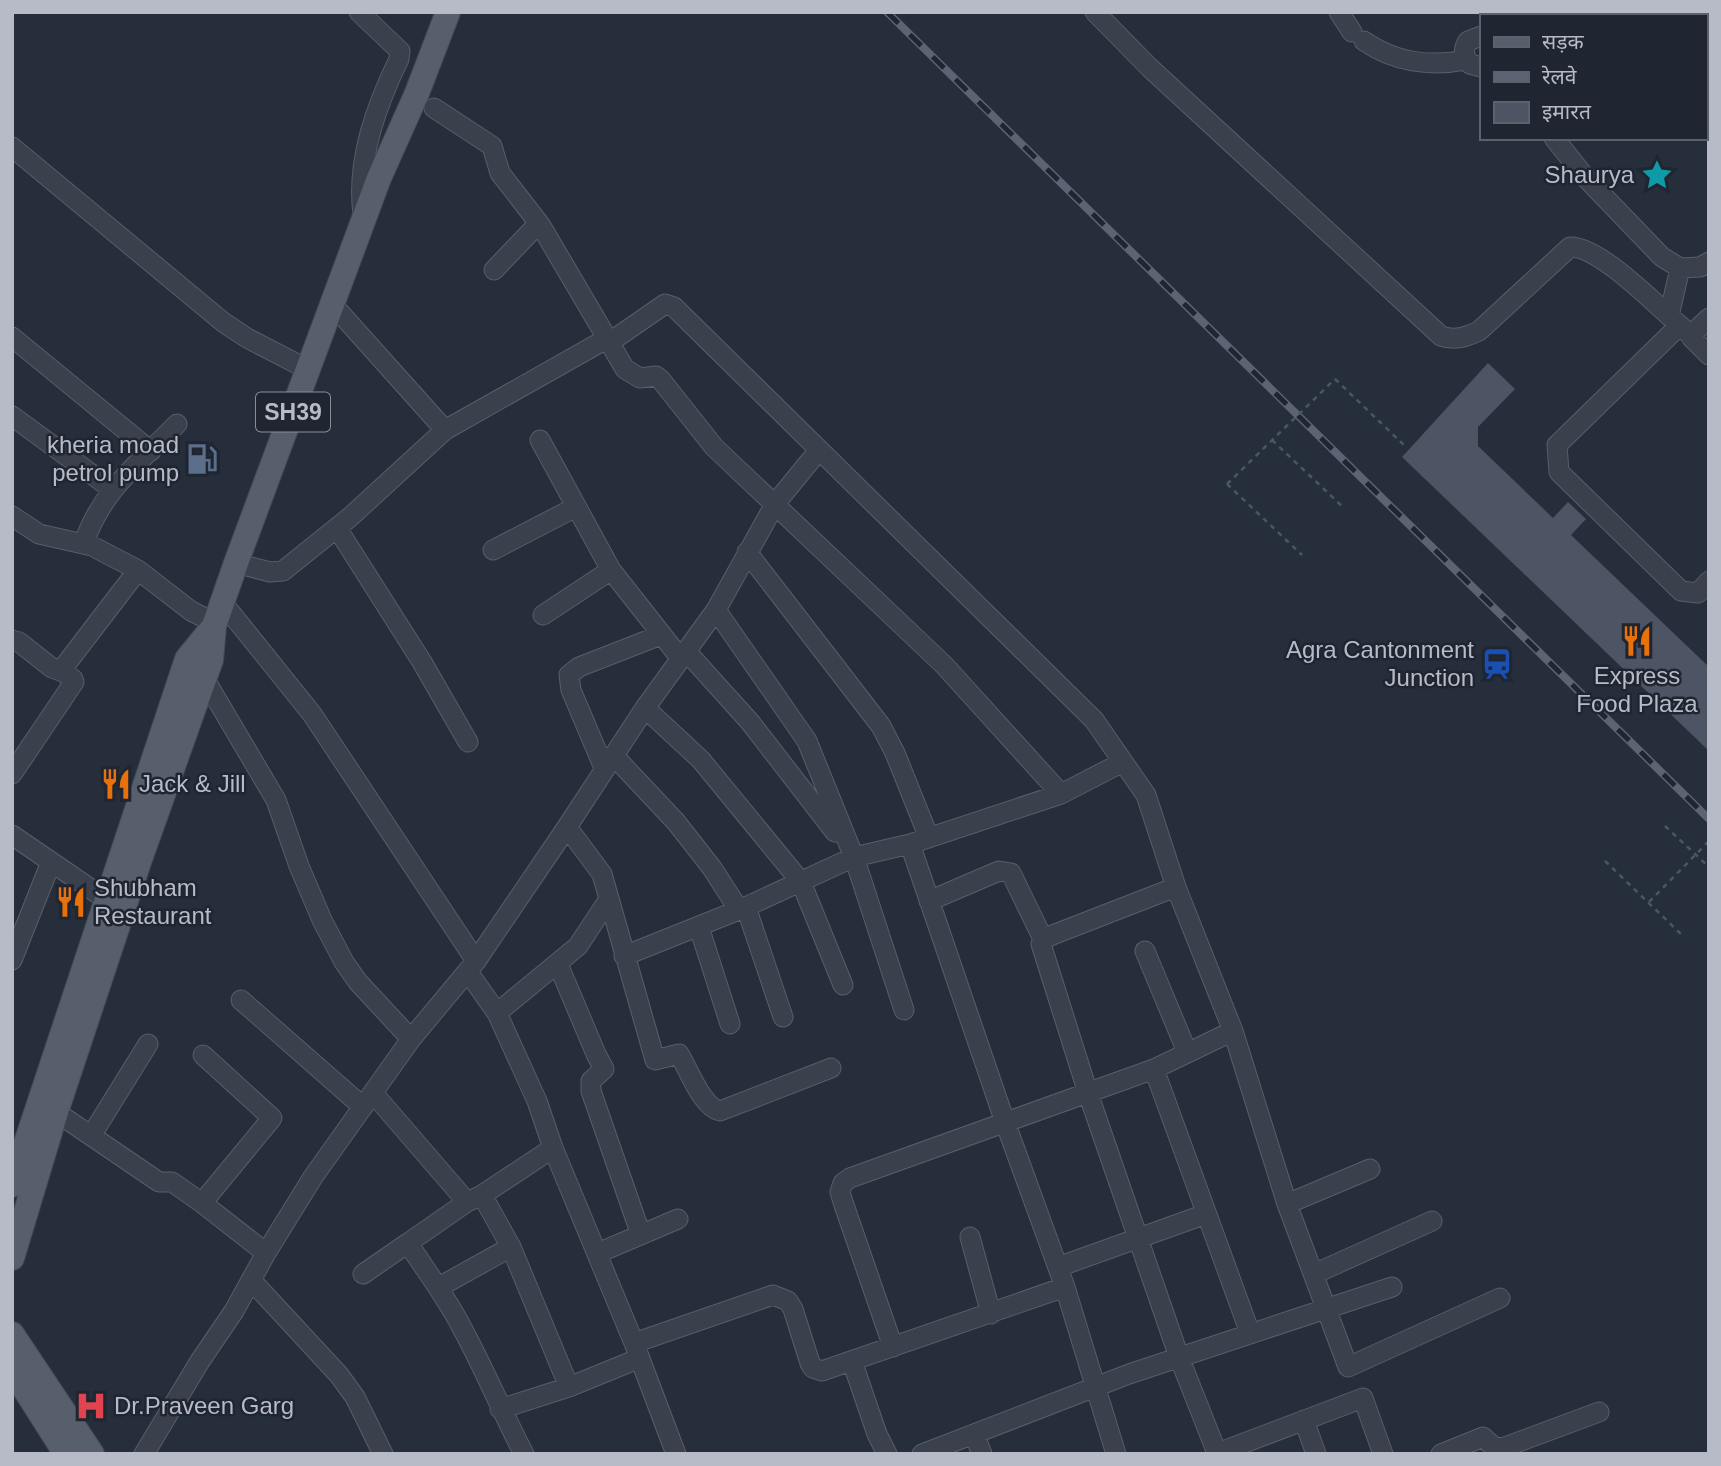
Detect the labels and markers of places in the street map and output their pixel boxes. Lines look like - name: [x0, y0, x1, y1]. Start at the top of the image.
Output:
- place icon: Shaurya: [1640, 158, 1674, 192]
- place label: Shaurya: [1545, 161, 1635, 188]
- place label: kheria moad petrol pump: [47, 431, 179, 486]
- fuel station icon: kheria moad petrol pump: [185, 442, 219, 476]
- restaurant icon: Express Food Plaza: [1620, 624, 1654, 658]
- place label: Agra Cantonment Junction: [1286, 636, 1474, 691]
- station icon: Agra Cantonment Junction: [1480, 647, 1514, 681]
- place label: Express Food Plaza: [1576, 662, 1698, 717]
- restaurant icon: Jack & Jill: [99, 767, 133, 801]
- place label: Jack & Jill: [139, 770, 246, 797]
- place label: Shubham Restaurant: [94, 874, 212, 929]
- restaurant icon: Shubham Restaurant: [54, 885, 88, 919]
- hospital icon: Dr.Praveen Garg: [74, 1389, 108, 1423]
- place label: Dr.Praveen Garg: [114, 1392, 294, 1419]

